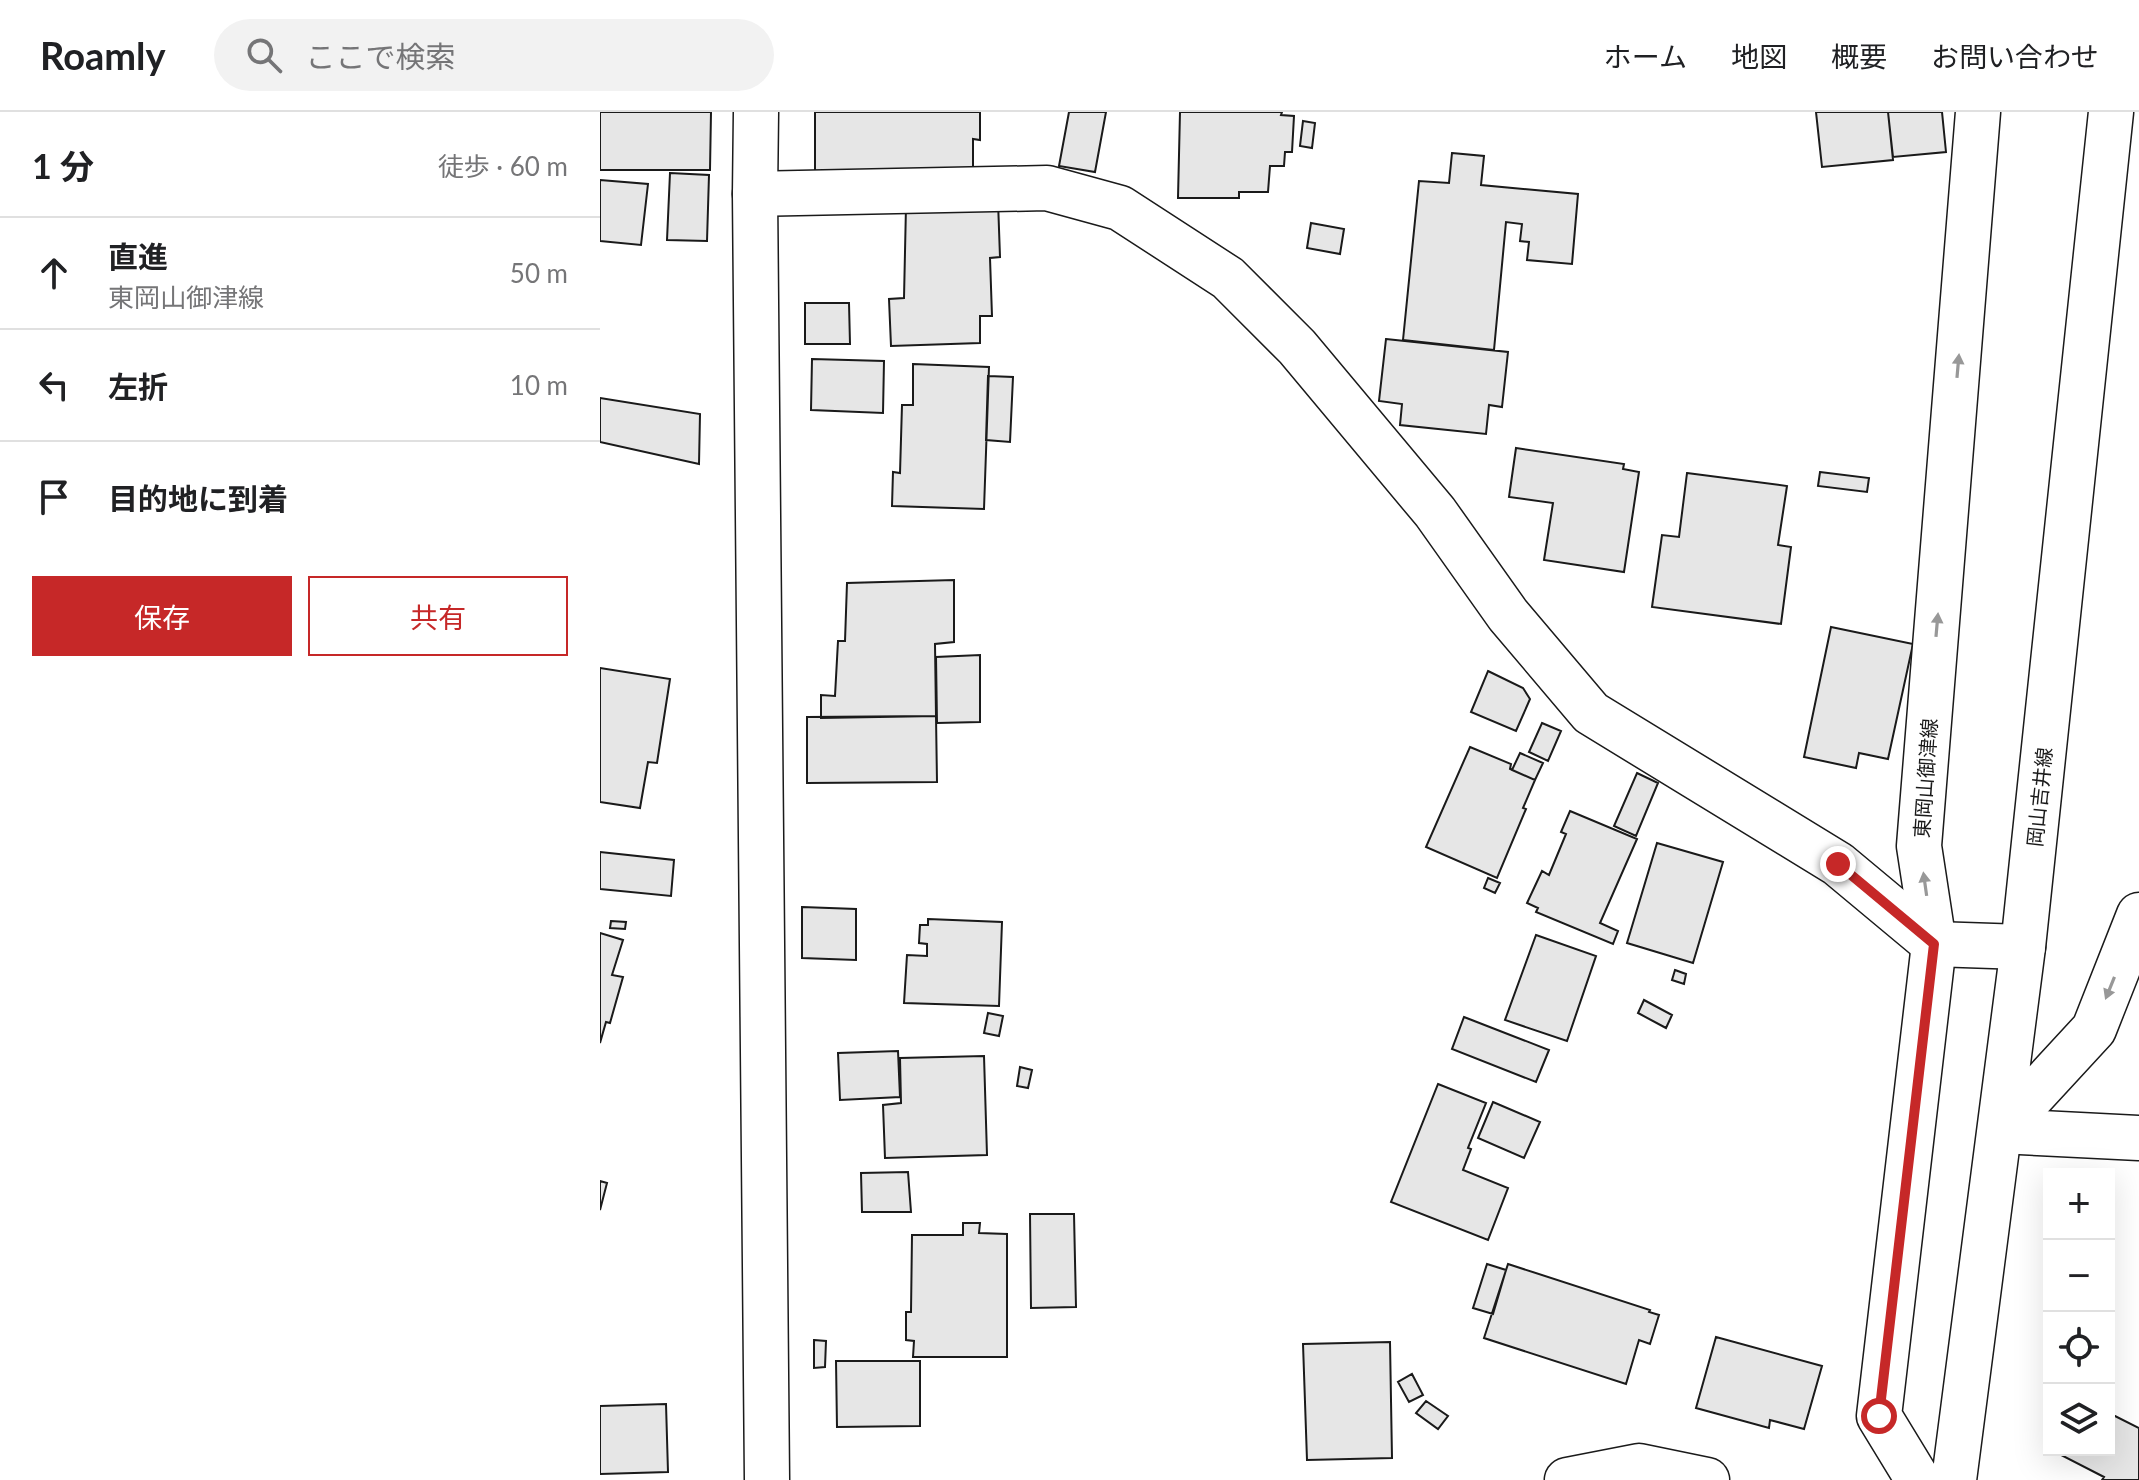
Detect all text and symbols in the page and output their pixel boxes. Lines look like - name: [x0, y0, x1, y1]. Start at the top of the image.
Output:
- search box: [214, 19, 774, 91]
- text: Roamly: [40, 32, 166, 78]
- icon: search: [242, 33, 286, 77]
- text: ここで検索: [306, 38, 456, 74]
- text: ホーム: [1604, 39, 1687, 73]
- text: 地図: [1731, 39, 1787, 73]
- text: 概要: [1831, 39, 1887, 73]
- text: お問い合わせ: [1931, 39, 2099, 73]
- text: 1 分: [32, 145, 94, 186]
- text: 徒歩 · 60 m: [438, 150, 568, 182]
- text: 直進: [108, 238, 168, 274]
- icon: ahead: [32, 251, 76, 295]
- text: 50 m: [510, 257, 568, 289]
- text: 東岡山御津線: [108, 281, 264, 313]
- one-way arrow: [1952, 353, 1965, 378]
- icon: left: [32, 363, 76, 407]
- text: 左折: [108, 368, 168, 404]
- text: 10 m: [510, 369, 568, 401]
- icon: arrive: [32, 475, 76, 519]
- text: 目的地に到着: [108, 480, 288, 516]
- button: 保存: [32, 576, 292, 656]
- button: 共有: [308, 576, 568, 656]
- one-way arrow: [1931, 613, 1944, 638]
- street label: 東岡山御津線: [1909, 717, 1941, 839]
- street label: 岡山吉井線: [2022, 746, 2056, 848]
- route end: [1820, 846, 1856, 882]
- one-way arrow: [1918, 871, 1931, 896]
- one-way arrow: [2103, 976, 2116, 1000]
- map controls: [2043, 1168, 2115, 1456]
- button: +: [2043, 1168, 2115, 1240]
- button: −: [2043, 1240, 2115, 1312]
- button: locate: [2043, 1312, 2115, 1384]
- button: layers: [2043, 1384, 2115, 1456]
- route start: [1861, 1398, 1897, 1434]

